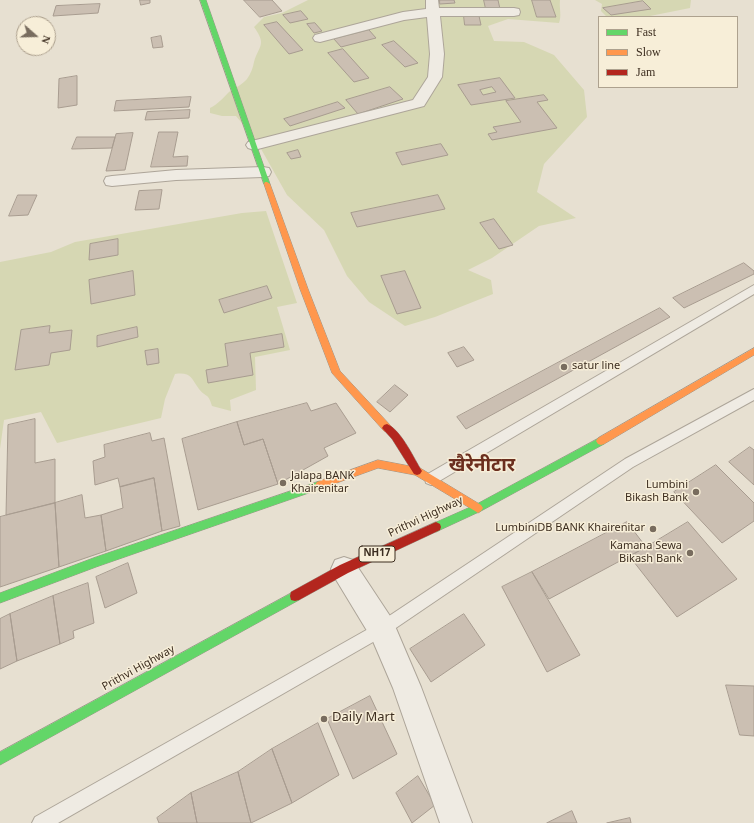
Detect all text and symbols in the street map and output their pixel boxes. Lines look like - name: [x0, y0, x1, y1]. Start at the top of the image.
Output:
- north arrow: [16, 16, 56, 56]
- legend: [598, 16, 738, 88]
- text: Fast: [636, 25, 656, 39]
- text: N: [39, 34, 53, 46]
- text: Slow: [636, 45, 661, 59]
- text: Jam: [636, 65, 655, 79]
- place label: satur line: [572, 360, 620, 374]
- marker: satur line: [559, 362, 569, 372]
- district label: खैरेनीटार: [449, 456, 515, 478]
- place label: Jalapa BANK Khairenitar: [291, 470, 354, 496]
- marker: Jalapa BANK Khairenitar: [278, 478, 288, 488]
- place label: Lumbini Bikash Bank: [625, 479, 688, 505]
- marker: Lumbini Bikash Bank: [691, 487, 701, 497]
- street label: Prithvi Highway: [386, 495, 466, 541]
- place label: LumbiniDB BANK Khairenitar: [495, 522, 645, 536]
- marker: LumbiniDB BANK Khairenitar: [648, 524, 658, 534]
- place label: Kamana Sewa Bikash Bank: [610, 540, 682, 566]
- road number: NH17: [359, 546, 395, 562]
- marker: Kamana Sewa Bikash Bank: [685, 548, 695, 558]
- street label: Prithvi Highway: [100, 644, 178, 694]
- place label: Daily Mart: [332, 711, 395, 727]
- marker: Daily Mart: [319, 714, 329, 724]

